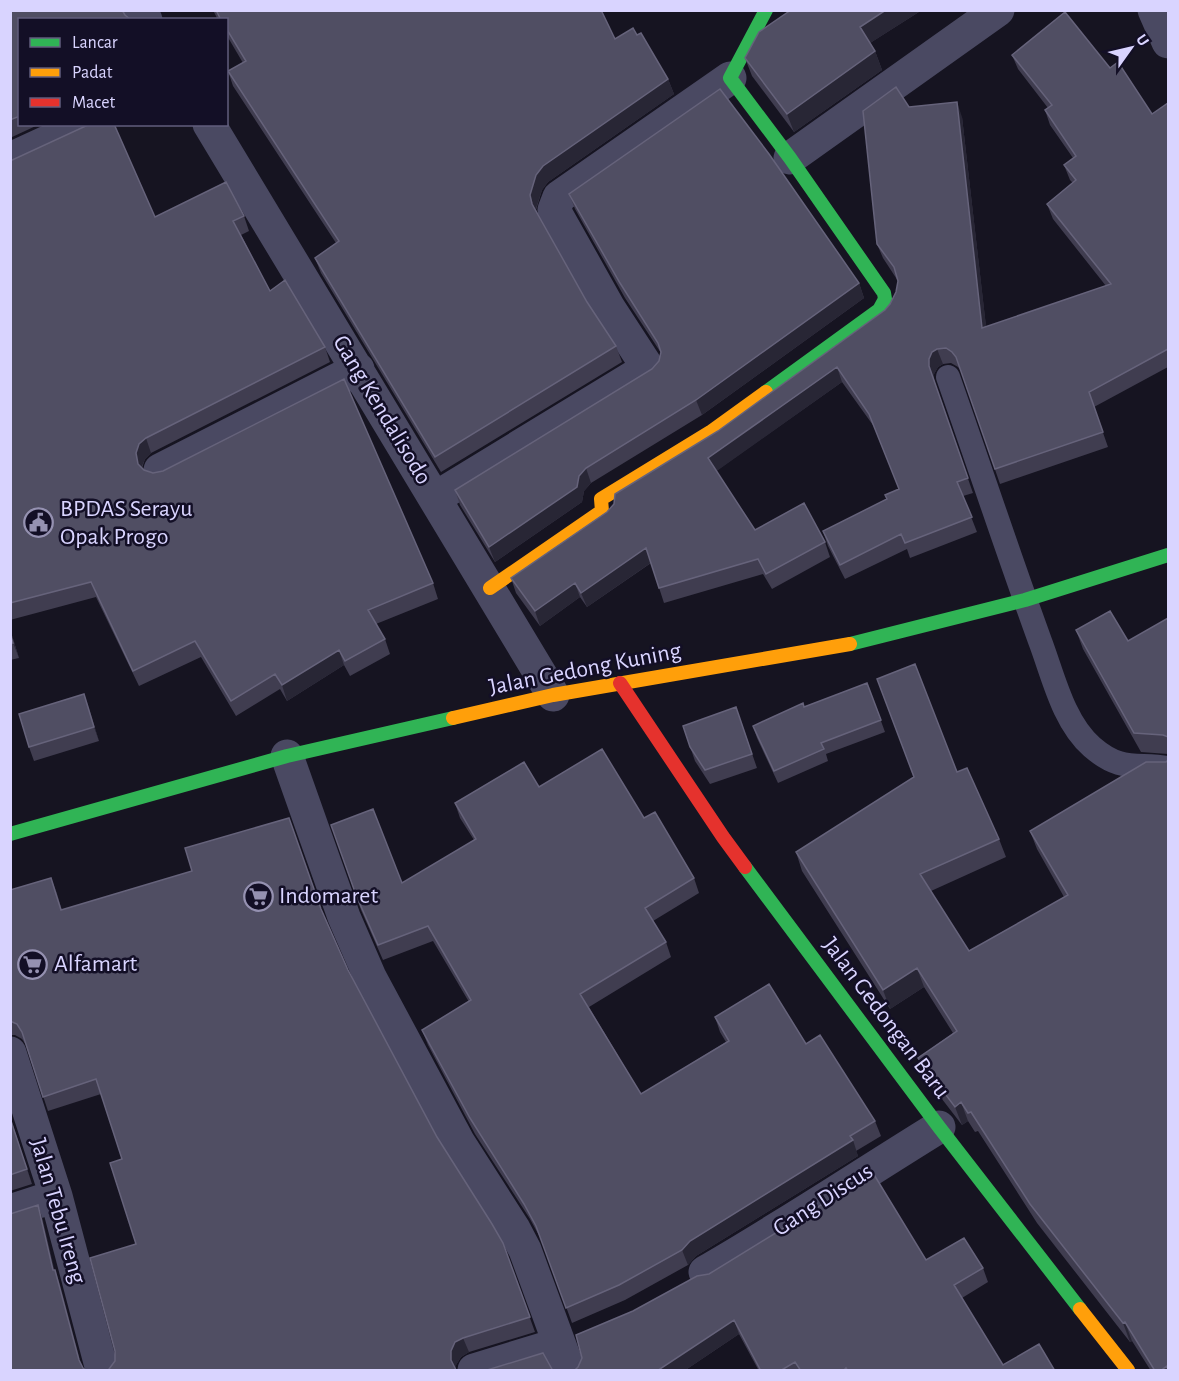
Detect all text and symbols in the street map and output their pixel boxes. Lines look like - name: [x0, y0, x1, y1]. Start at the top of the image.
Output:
- legend: [18, 18, 228, 126]
- north arrow: [1101, 18, 1161, 78]
- text: U: [1133, 31, 1152, 49]
- text: Lancar: [72, 34, 118, 52]
- text: Padat: [72, 64, 113, 82]
- text: Macet: [72, 94, 116, 112]
- street label: Gang Kendalisodo: [328, 331, 436, 489]
- place label: BPDAS Serayu Opak Progo: [60, 497, 192, 549]
- public building icon: BPDAS Serayu Opak Progo: [23, 507, 55, 539]
- street label: Jalan Gedong Kuning: [487, 639, 683, 699]
- supermarket icon: Indomaret: [242, 880, 274, 912]
- place label: Indomaret: [279, 884, 378, 908]
- street label: Jalan Gedongan Baru: [818, 933, 954, 1103]
- supermarket icon: Alfamart: [17, 948, 49, 980]
- place label: Alfamart: [54, 952, 137, 976]
- street label: Jalan Tebu Ireng: [26, 1136, 90, 1287]
- street label: Gang Discus: [769, 1159, 877, 1241]

